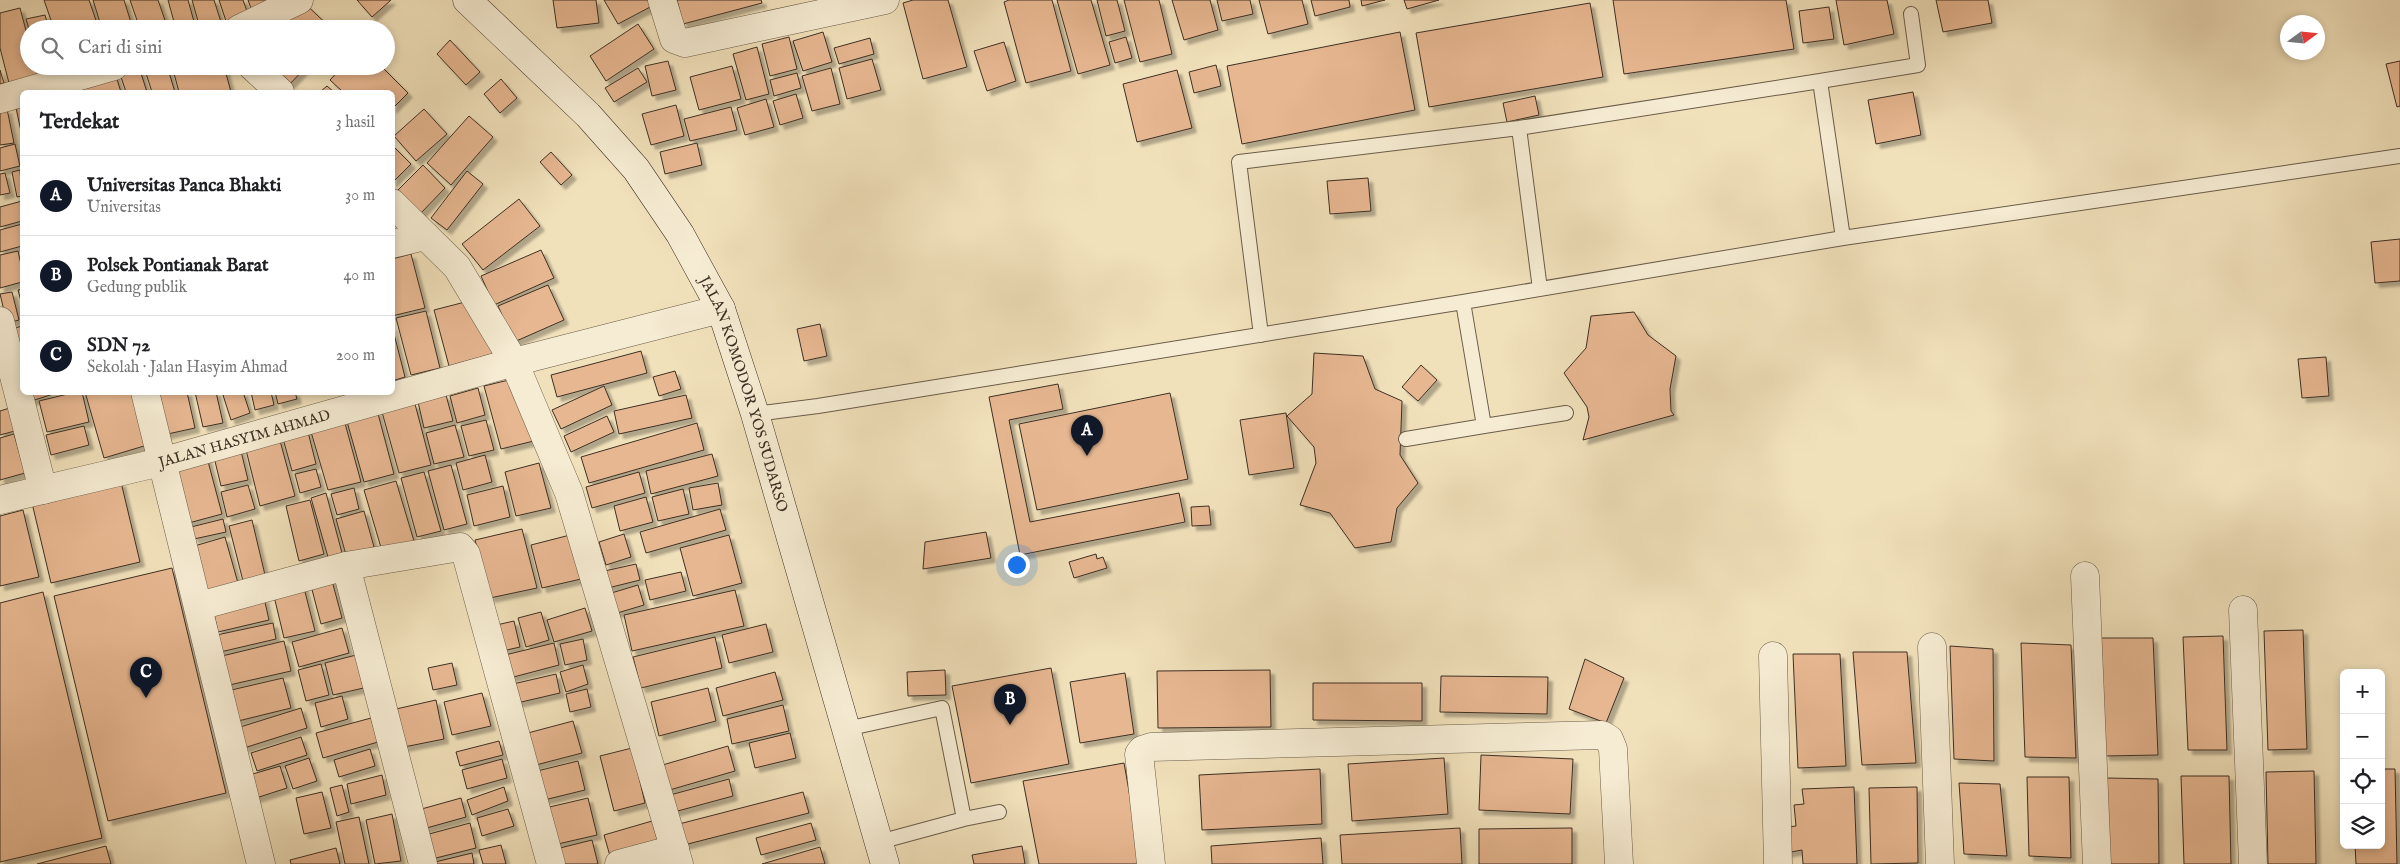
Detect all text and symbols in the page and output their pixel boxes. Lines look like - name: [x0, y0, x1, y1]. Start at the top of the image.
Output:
- north arrow: [2280, 15, 2325, 60]
- search box: [20, 20, 395, 75]
- icon: search: [38, 34, 66, 62]
- text: Cari di sini: [78, 36, 162, 60]
- text: Terdekat: [40, 109, 119, 136]
- text: 3 hasil: [336, 113, 375, 133]
- text: Universitas Panca Bhakti: [87, 174, 281, 198]
- text: A: [51, 186, 61, 206]
- text: 30 m: [345, 186, 375, 206]
- text: Universitas: [87, 198, 161, 218]
- text: Polsek Pontianak Barat: [87, 254, 269, 278]
- text: B: [51, 266, 61, 286]
- text: 40 m: [343, 266, 375, 286]
- street label: JALAN KOMODOR YOS SUDARSO: [694, 271, 792, 514]
- text: Gedung publik: [87, 278, 187, 298]
- text: SDN 72: [87, 334, 150, 358]
- text: C: [50, 346, 62, 366]
- text: 200 m: [336, 346, 375, 366]
- text: Sekolah · Jalan Hasyim Ahmad: [87, 358, 288, 378]
- street label: JALAN HASYIM AHMAD: [154, 405, 332, 472]
- pin: A: [1071, 415, 1103, 456]
- your location: [1004, 552, 1030, 578]
- pin: C: [130, 657, 162, 698]
- map controls: [2340, 669, 2385, 849]
- button: +: [2340, 669, 2385, 714]
- pin: B: [994, 684, 1026, 725]
- button: −: [2340, 714, 2385, 759]
- button: locate: [2340, 759, 2385, 804]
- button: layers: [2340, 804, 2385, 849]

